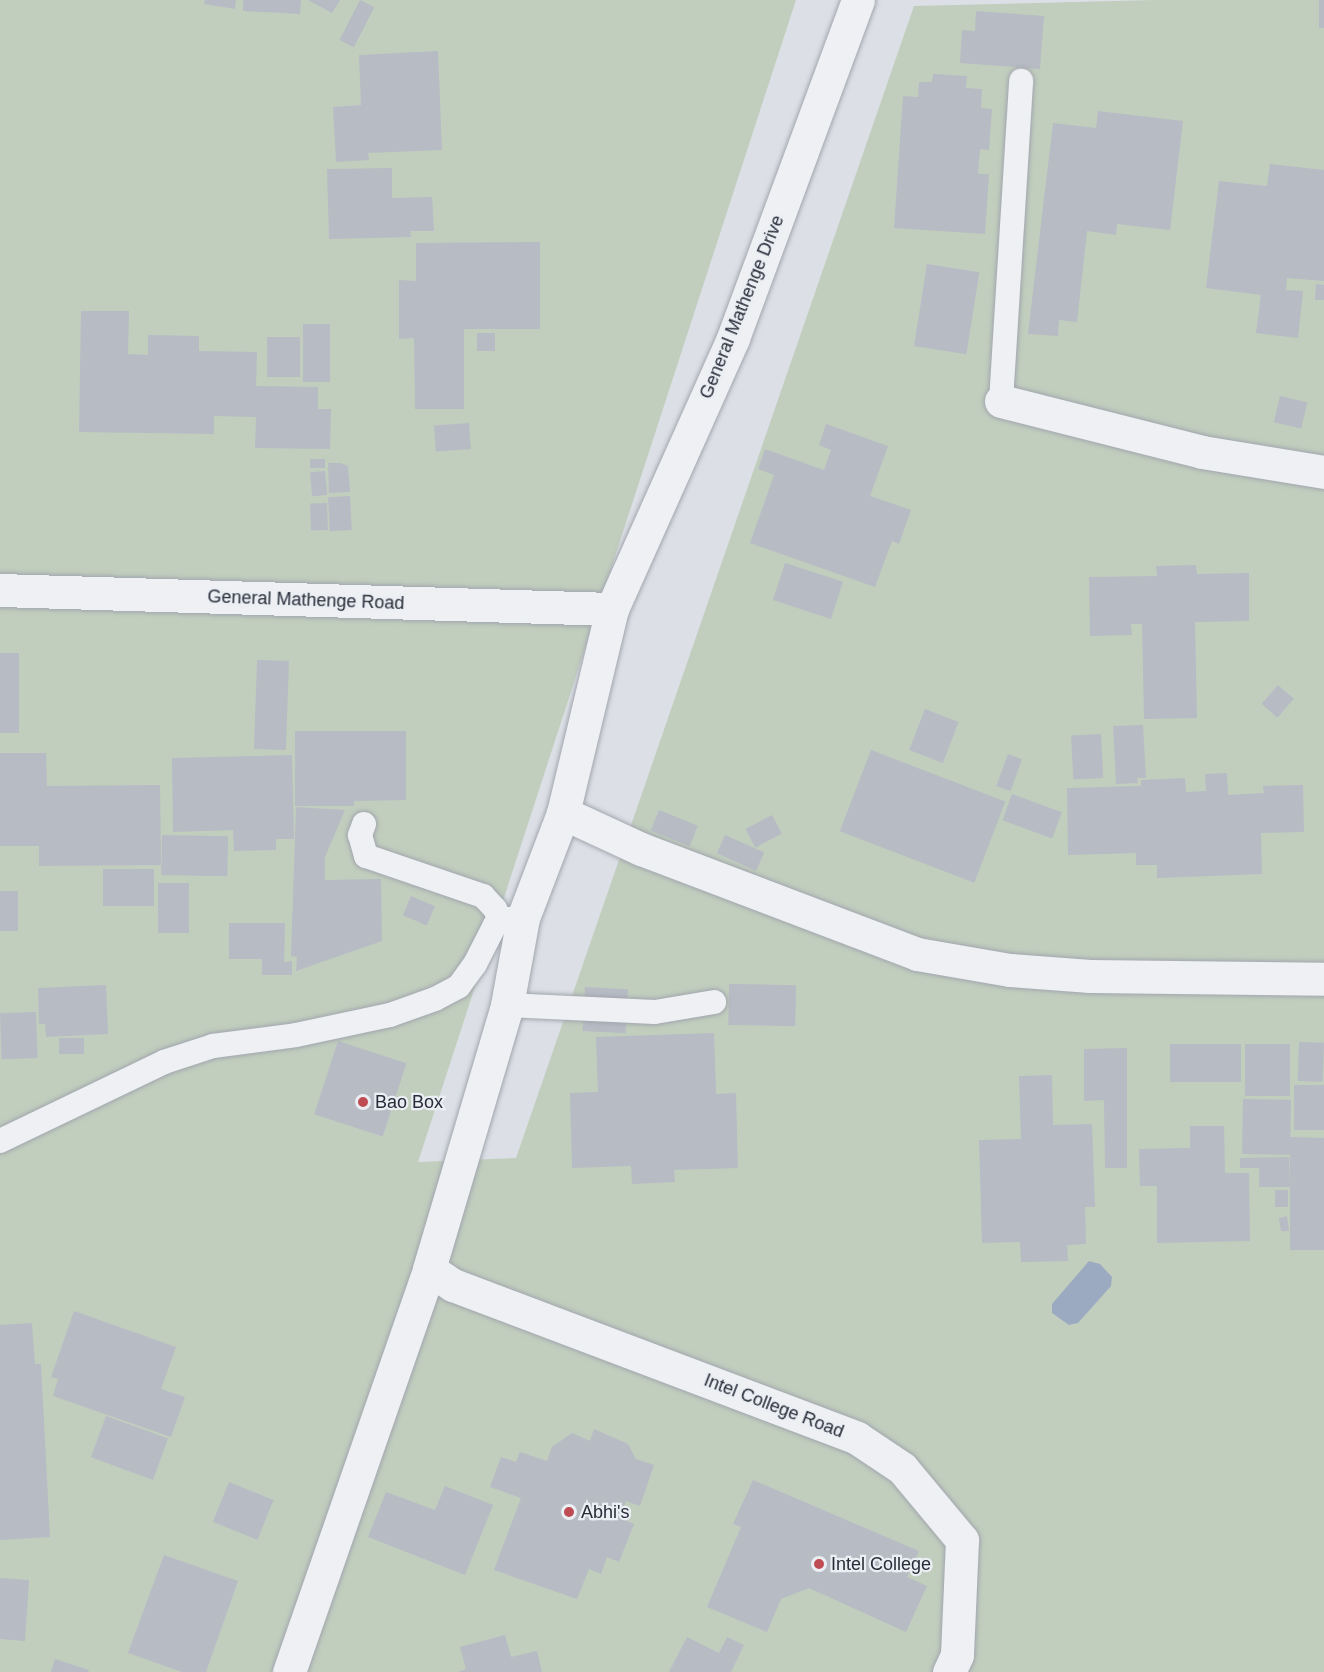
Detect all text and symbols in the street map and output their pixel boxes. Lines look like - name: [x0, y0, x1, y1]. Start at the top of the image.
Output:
- street label: General Mathenge Drive: [695, 212, 789, 402]
- street label: General Mathenge Road: [207, 586, 405, 614]
- place label: Bao Box: [375, 1091, 443, 1113]
- marker: Bao Box: [356, 1095, 370, 1109]
- street label: Intel College Road: [701, 1369, 847, 1443]
- place label: Abhi's: [581, 1501, 629, 1523]
- marker: Abhi's: [562, 1505, 576, 1519]
- place label: Intel College: [831, 1553, 931, 1575]
- marker: Intel College: [812, 1557, 826, 1571]

